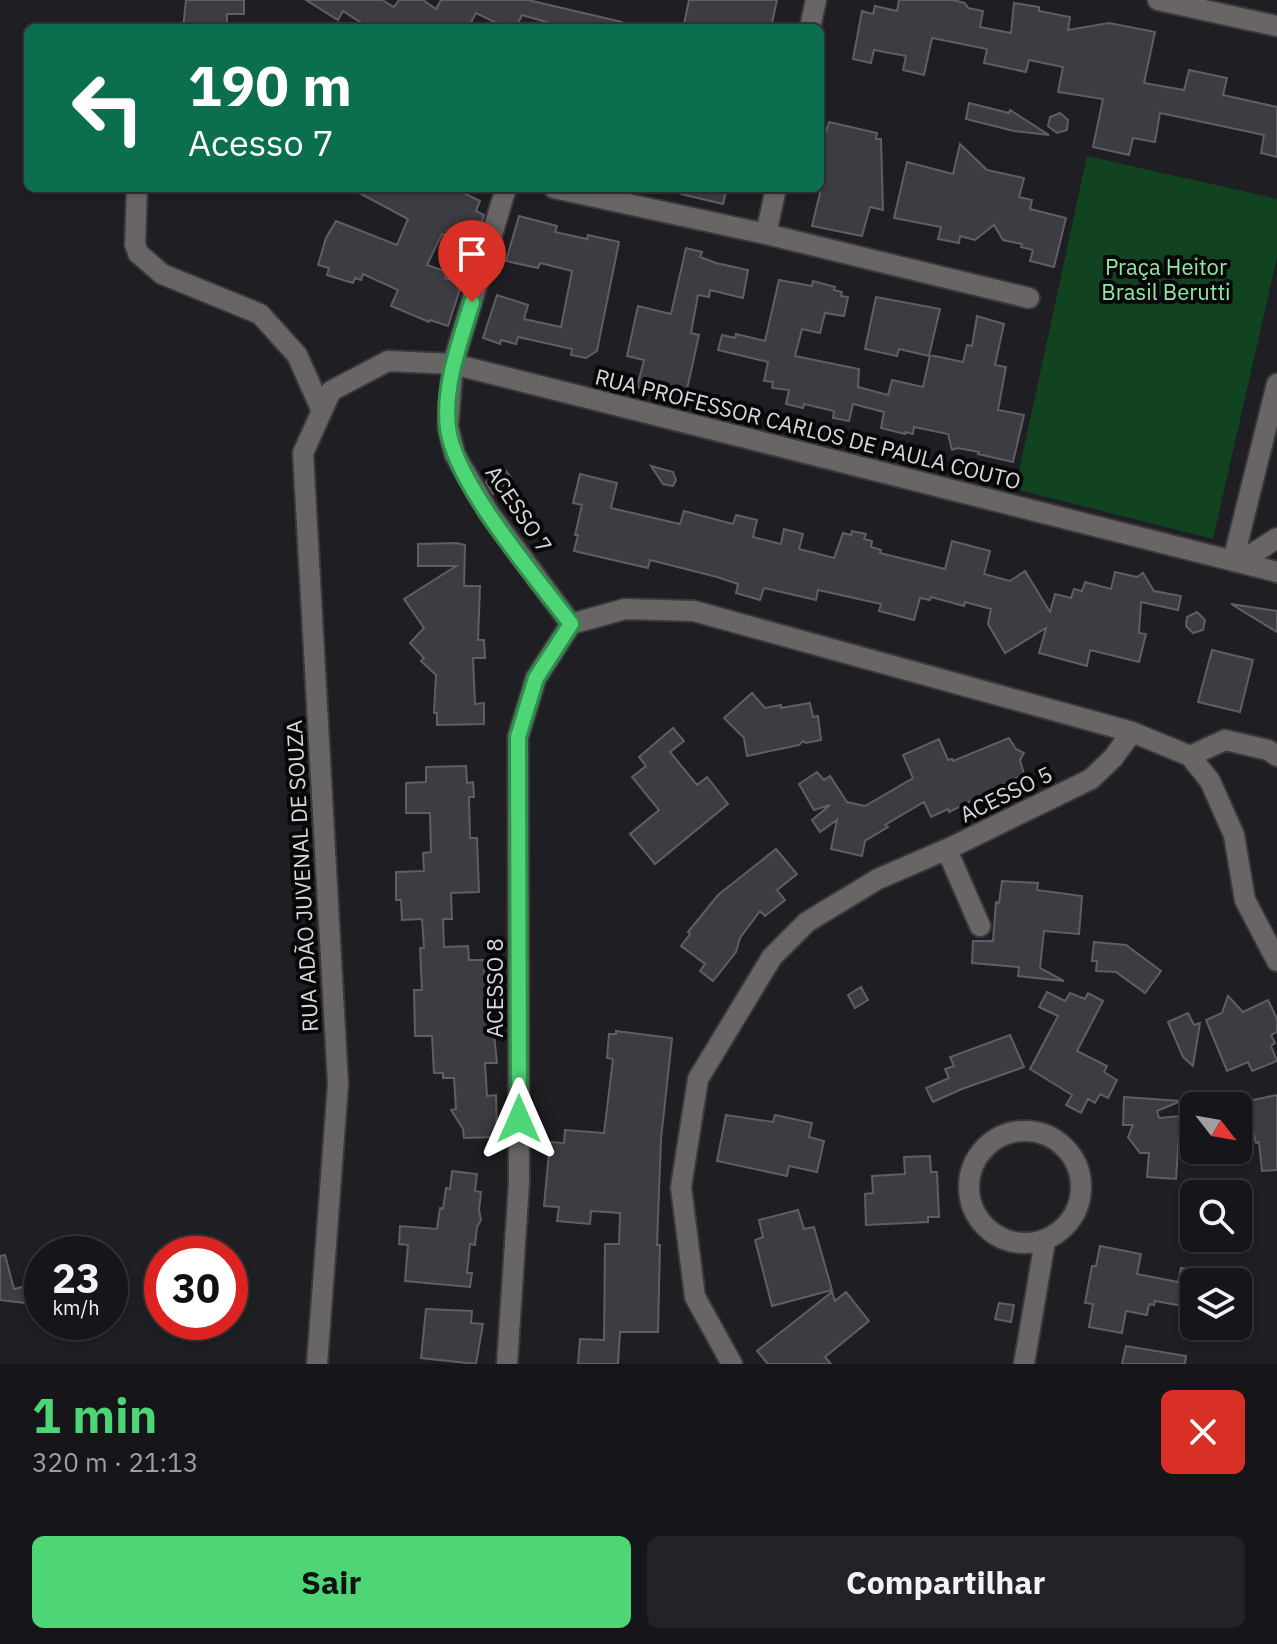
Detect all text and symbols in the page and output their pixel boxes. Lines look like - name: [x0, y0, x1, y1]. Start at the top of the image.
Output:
- text: 190 m: [188, 49, 352, 121]
- icon: left: [56, 56, 160, 160]
- text: Acesso 7: [188, 119, 334, 166]
- pin: [438, 220, 506, 302]
- icon: arrive: [450, 232, 494, 276]
- park label: Praça Heitor Brasil Berutti: [1101, 252, 1231, 306]
- street label: RUA PROFESSOR CARLOS DE PAULA COUTO: [592, 361, 1024, 496]
- street label: ACESSO 7: [480, 459, 559, 558]
- street label: RUA ADÃO JUVENAL DE SOUZA: [279, 719, 324, 1033]
- street label: ACESSO 5: [955, 759, 1057, 828]
- street label: ACESSO 8: [480, 938, 509, 1038]
- position arrow: [477, 1077, 561, 1161]
- north arrow: [1180, 1092, 1252, 1164]
- map controls: [1180, 1092, 1252, 1340]
- button: search: [1180, 1180, 1252, 1252]
- speed limit sign: 30: [144, 1236, 248, 1340]
- text: 23: [52, 1252, 100, 1304]
- button: layers: [1180, 1268, 1252, 1340]
- text: km/h: [52, 1294, 100, 1321]
- text: 1 min: [32, 1384, 157, 1446]
- button: close: [1161, 1390, 1245, 1474]
- text: 320 m · 21:13: [32, 1445, 198, 1479]
- button: Sair: [32, 1536, 631, 1628]
- button: Compartilhar: [647, 1536, 1245, 1628]

